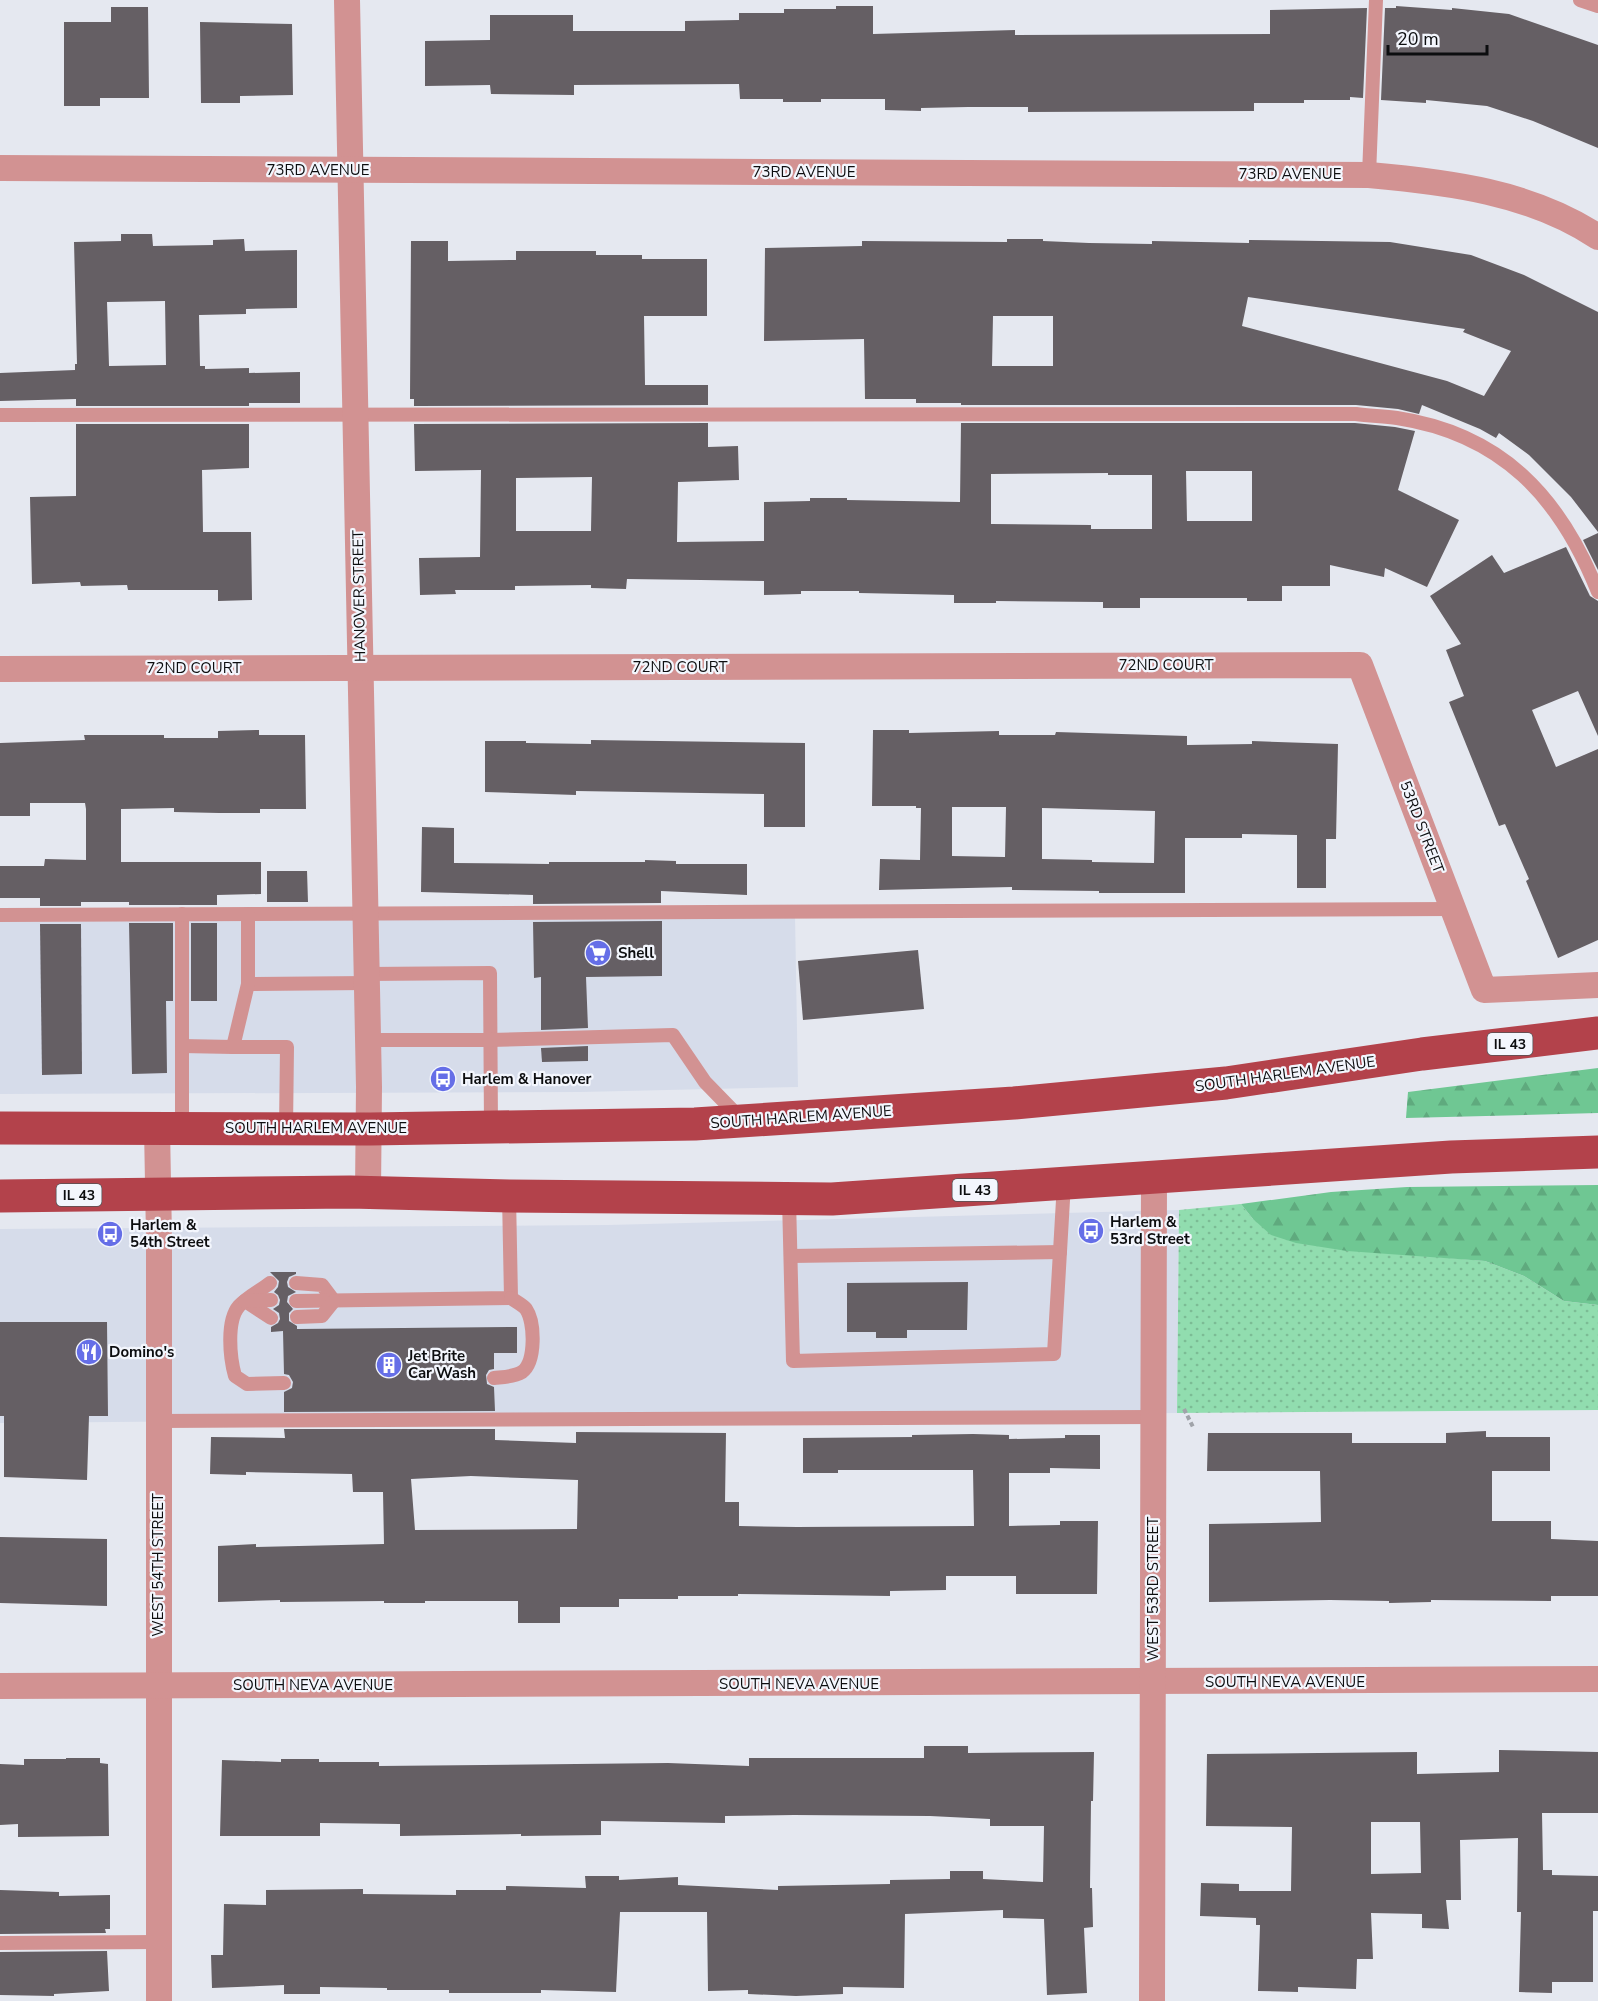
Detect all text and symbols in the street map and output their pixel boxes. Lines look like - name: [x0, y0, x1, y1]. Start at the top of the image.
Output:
- scale bar: [1388, 18, 1487, 56]
- text: 20 m: [1397, 27, 1439, 51]
- street label: 73RD AVENUE: [267, 160, 369, 180]
- street label: 73RD AVENUE: [753, 162, 855, 182]
- street label: 73RD AVENUE: [1239, 164, 1341, 184]
- street label: HANOVER STREET: [348, 530, 370, 662]
- street label: 72ND COURT: [1118, 655, 1214, 675]
- street label: 72ND COURT: [632, 657, 728, 677]
- street label: 72ND COURT: [146, 658, 242, 678]
- street label: 53RD STREET: [1395, 778, 1449, 876]
- supermarket icon: Shell: [583, 938, 613, 968]
- place label: Shell: [618, 943, 654, 963]
- road number: IL 43: [1488, 1033, 1532, 1055]
- street label: SOUTH HARLEM AVENUE: [1194, 1051, 1376, 1097]
- bus stop icon: Harlem & Hanover: [428, 1064, 458, 1094]
- place label: Harlem & Hanover: [462, 1069, 592, 1089]
- street label: SOUTH HARLEM AVENUE: [710, 1101, 892, 1133]
- street label: SOUTH HARLEM AVENUE: [225, 1118, 407, 1138]
- road number: IL 43: [952, 1179, 998, 1201]
- road number: IL 43: [56, 1184, 101, 1206]
- place label: Harlem & 53rd Street: [1110, 1212, 1190, 1249]
- place label: Harlem & 54th Street: [130, 1215, 210, 1252]
- bus stop icon: Harlem & 53rd Street: [1076, 1216, 1106, 1246]
- bus stop icon: Harlem & 54th Street: [95, 1219, 125, 1249]
- restaurant icon: Domino's: [74, 1337, 104, 1367]
- place label: Domino's: [109, 1342, 174, 1362]
- place label: Jet Brite Car Wash: [407, 1346, 476, 1383]
- building icon: Jet Brite Car Wash: [374, 1350, 404, 1380]
- street label: WEST 54TH STREET: [148, 1493, 168, 1637]
- street label: WEST 53RD STREET: [1143, 1517, 1163, 1661]
- street label: SOUTH NEVA AVENUE: [1205, 1672, 1365, 1692]
- street label: SOUTH NEVA AVENUE: [719, 1674, 879, 1694]
- street label: SOUTH NEVA AVENUE: [233, 1675, 393, 1695]

